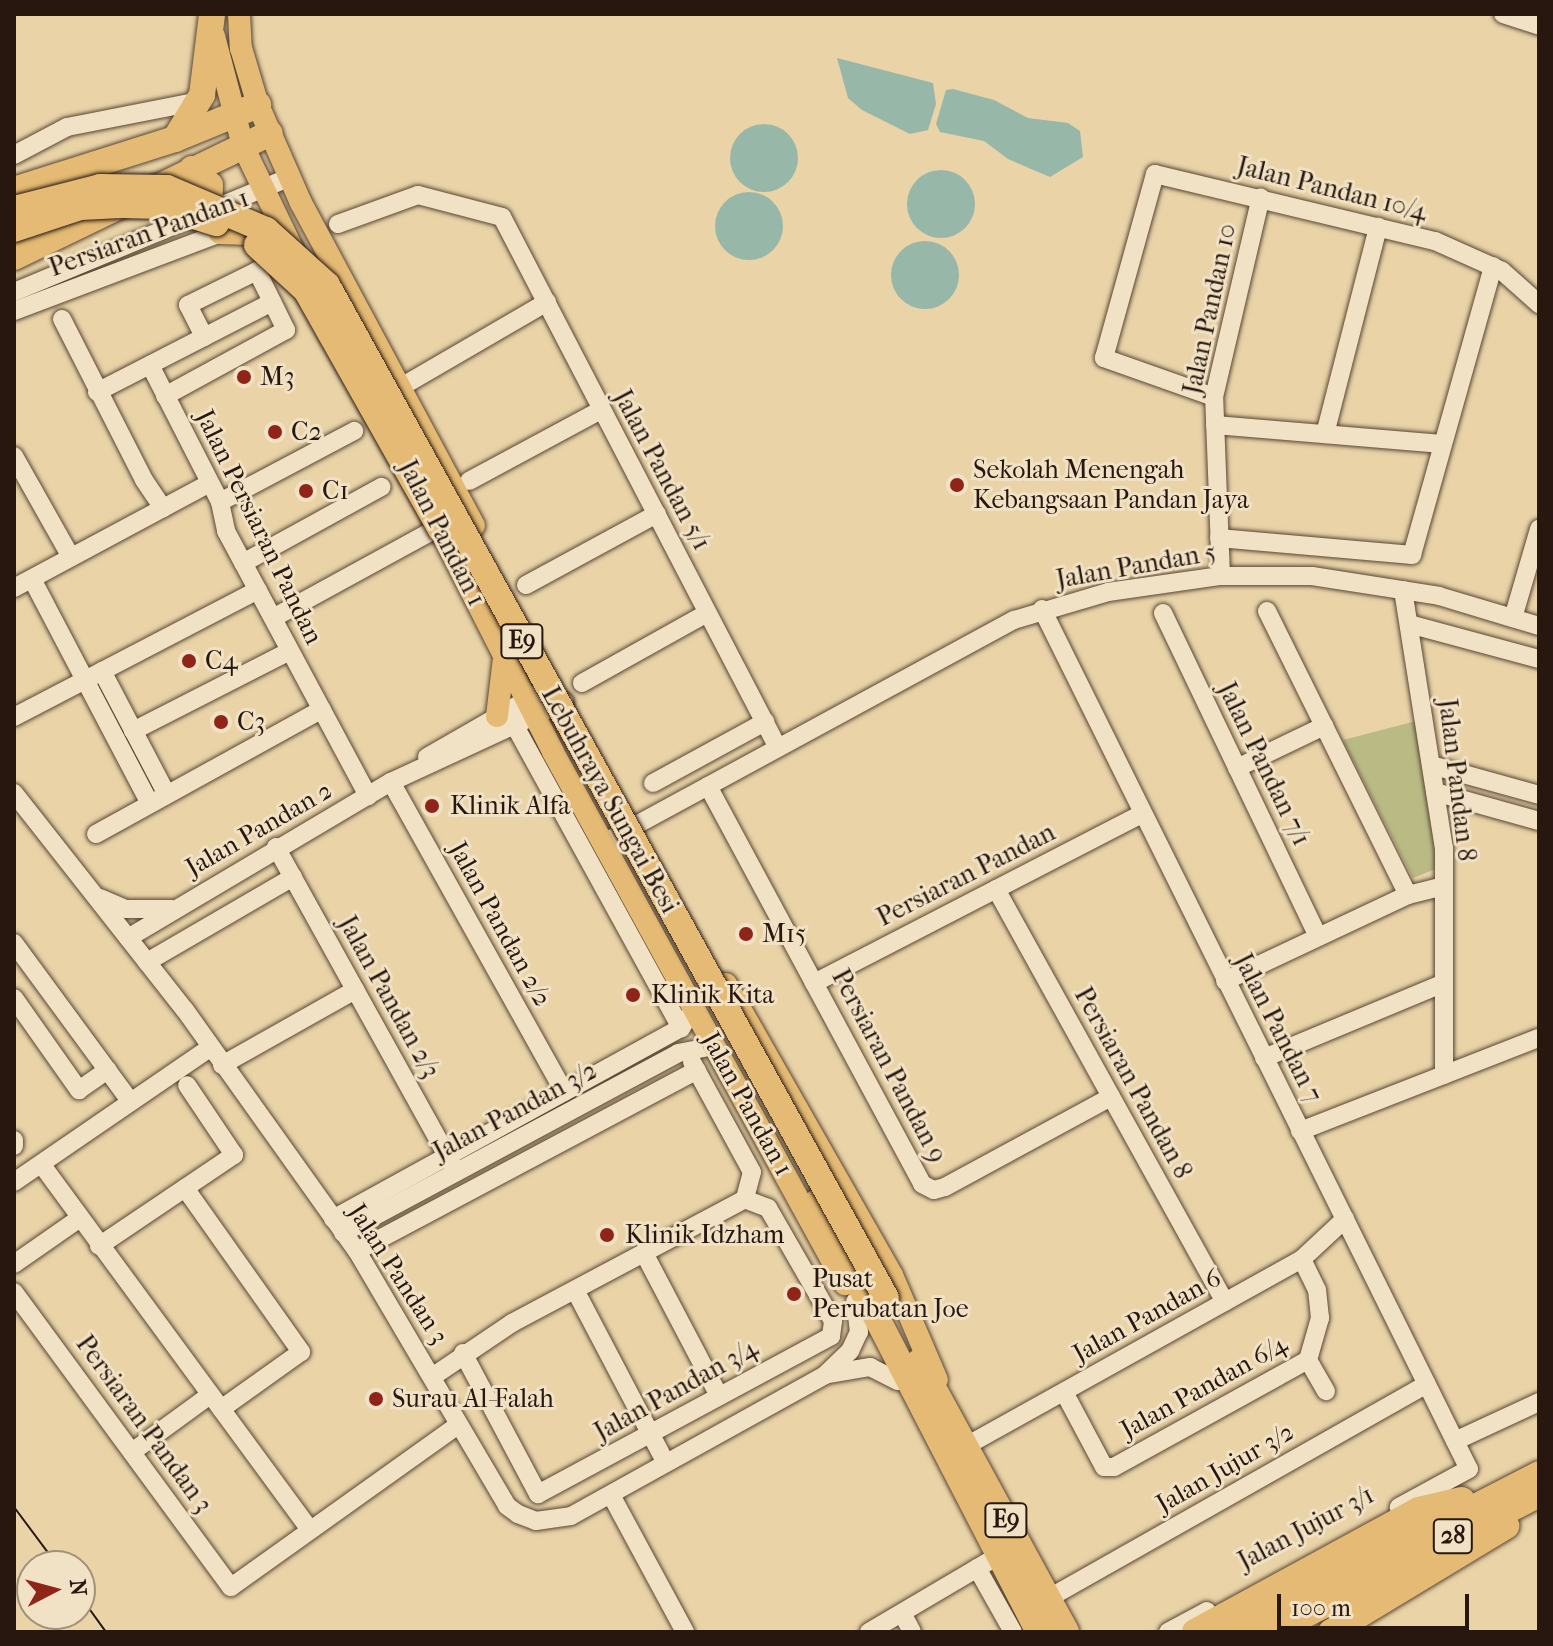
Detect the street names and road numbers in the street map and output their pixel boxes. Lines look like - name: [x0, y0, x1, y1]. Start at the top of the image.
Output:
- street label: Jalan Pandan 10/4: [1234, 150, 1430, 228]
- street label: Persiaran Pandan 1: [45, 182, 253, 284]
- street label: Jalan Pandan 10: [1177, 221, 1243, 397]
- street label: Jalan Pandan 5/1: [607, 384, 717, 556]
- street label: Jalan Persiaran Pandan: [189, 405, 329, 649]
- street label: Jalan Pandan 1: [392, 455, 492, 611]
- street label: Jalan Pandan 5: [1054, 537, 1218, 595]
- road number: E9: [500, 621, 544, 661]
- street label: Jalan Pandan 7/1: [1211, 677, 1317, 851]
- street label: Lebuhraya Sungai Besi: [535, 681, 685, 919]
- street label: Jalan Pandan 8: [1432, 697, 1482, 863]
- street label: Jalan Pandan 2: [180, 775, 338, 883]
- street label: Persiaran Pandan: [872, 817, 1060, 933]
- street label: Jalan Pandan 2/2: [442, 836, 558, 1012]
- street label: Jalan Pandan 2/3: [332, 910, 446, 1084]
- street label: Jalan Pandan 7: [1227, 948, 1329, 1108]
- street label: Persiaran Pandan 9: [825, 964, 953, 1168]
- street label: Persiaran Pandan 8: [1067, 982, 1199, 1184]
- street label: Jalan Pandan 1: [695, 1027, 799, 1181]
- street label: Jalan Pandan 3/2: [428, 1055, 602, 1167]
- street label: Jalan Pandan 3: [341, 1198, 455, 1350]
- street label: Jalan Pandan 6: [1068, 1262, 1226, 1370]
- street label: Jalan Pandan 6/4: [1115, 1328, 1293, 1446]
- street label: Persiaran Pandan 3: [69, 1329, 219, 1519]
- street label: Jalan Pandan 3/4: [589, 1332, 763, 1448]
- street label: Jalan Jujur 3/2: [1151, 1416, 1299, 1520]
- street label: Jalan Jujur 3/1: [1233, 1479, 1379, 1577]
- road number: E9: [984, 1500, 1028, 1540]
- road number: 28: [1431, 1516, 1475, 1556]

